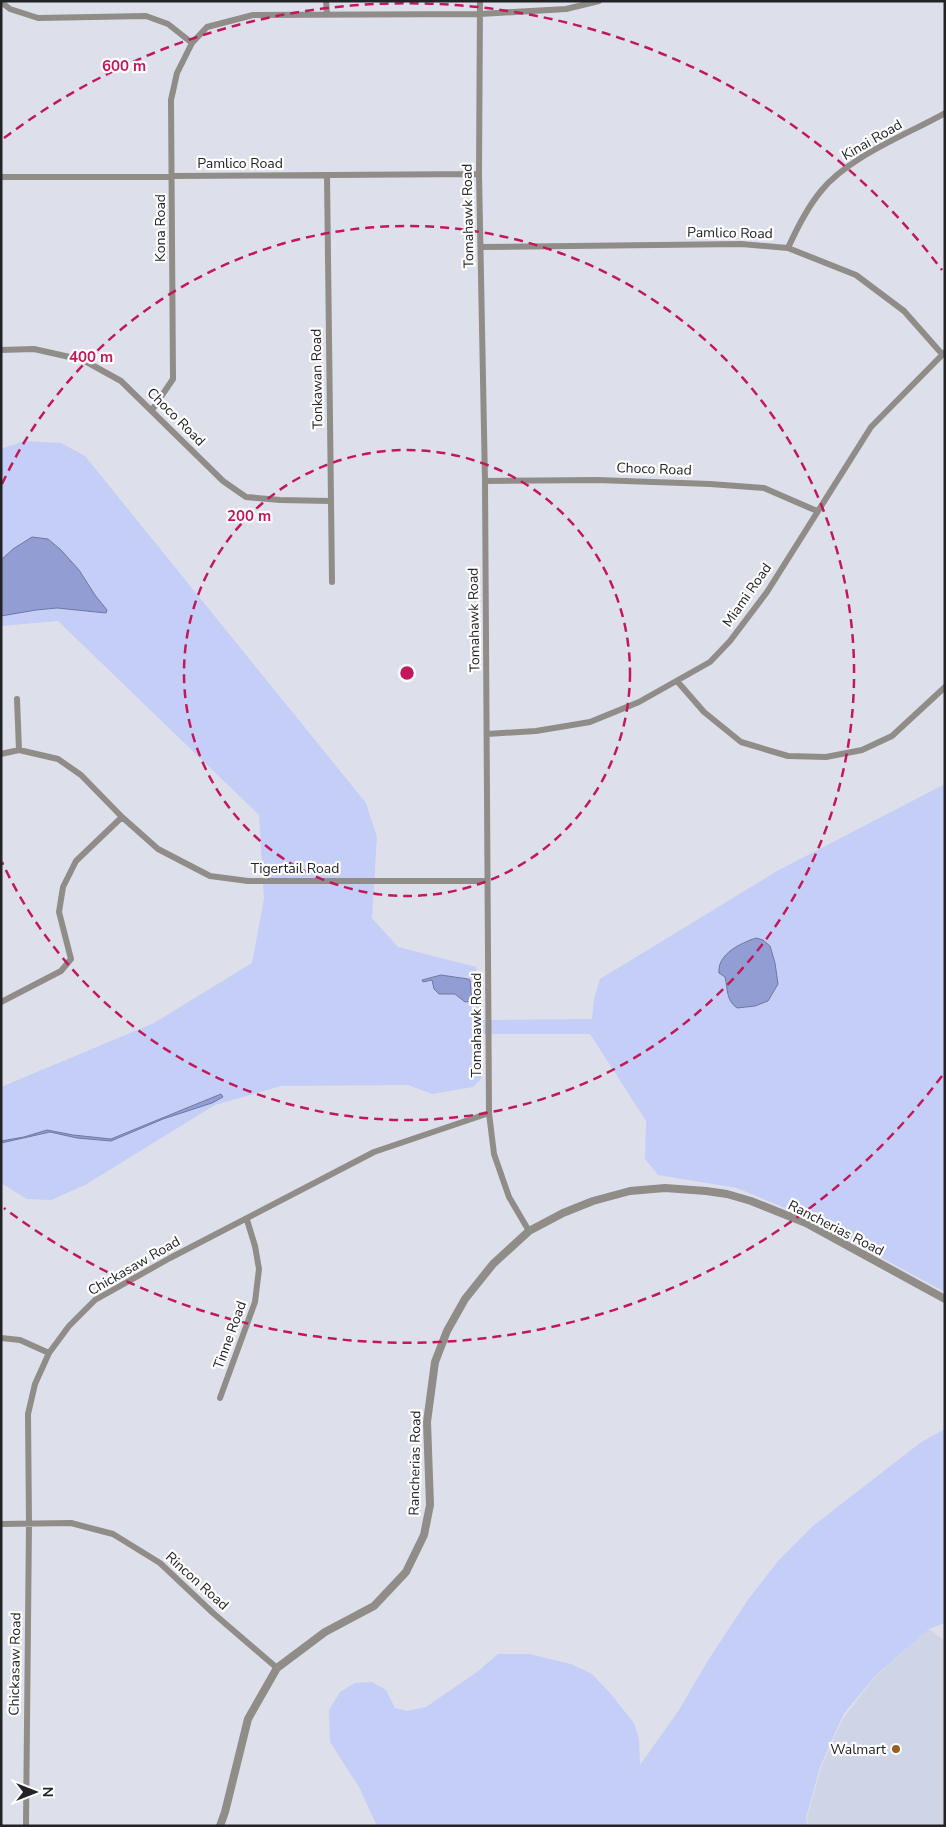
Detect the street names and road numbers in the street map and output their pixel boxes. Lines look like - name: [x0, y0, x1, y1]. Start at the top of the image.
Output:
- street label: Kinai Road: [838, 115, 906, 165]
- street label: Pamlico Road: [197, 154, 283, 173]
- street label: Tomahawk Road: [458, 163, 478, 269]
- street label: Kona Road: [151, 194, 170, 262]
- street label: Pamlico Road: [687, 223, 773, 243]
- street label: Tonkawan Road: [307, 329, 327, 429]
- street label: Choco Road: [143, 384, 209, 450]
- street label: Choco Road: [616, 458, 692, 480]
- street label: Miami Road: [718, 559, 776, 631]
- street label: Tomahawk Road: [464, 567, 484, 673]
- street label: Tigertail Road: [251, 859, 339, 878]
- street label: Tomahawk Road: [467, 973, 486, 1077]
- street label: Rancherias Road: [785, 1196, 887, 1260]
- street label: Chickasaw Road: [84, 1232, 184, 1300]
- street label: Tinne Road: [209, 1298, 251, 1372]
- street label: Rancherias Road: [405, 1410, 425, 1516]
- street label: Rincon Road: [161, 1548, 233, 1614]
- street label: Chickasaw Road: [5, 1612, 25, 1716]

